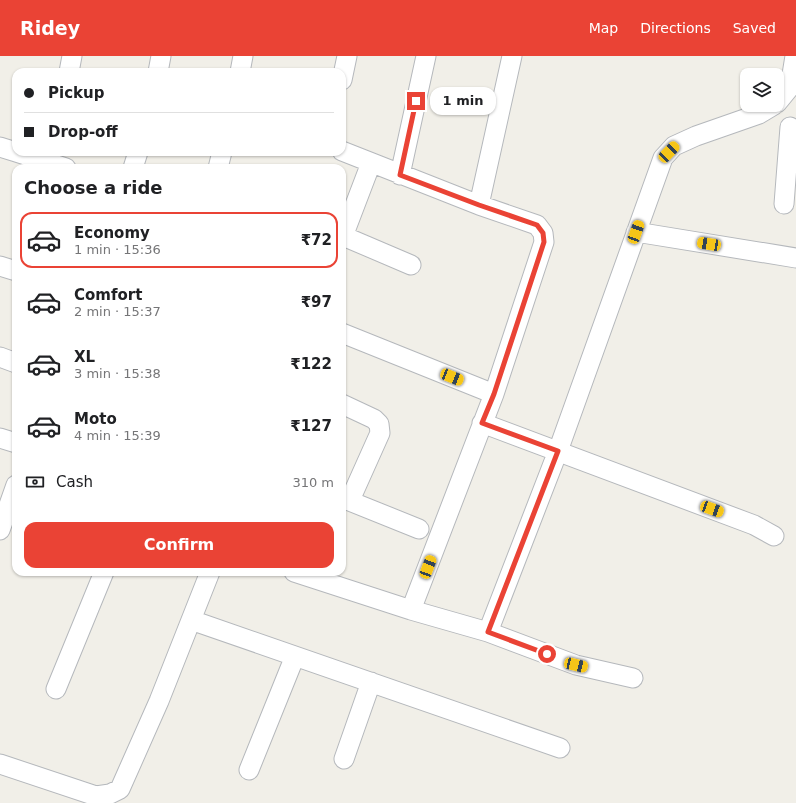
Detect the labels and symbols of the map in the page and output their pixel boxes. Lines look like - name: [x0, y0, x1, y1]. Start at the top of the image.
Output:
- callout: 1 min: [430, 87, 496, 115]
- route end: [407, 92, 425, 110]
- car: [656, 139, 682, 165]
- car: [626, 219, 646, 245]
- car: [696, 236, 722, 252]
- car: [439, 367, 465, 387]
- car: [699, 499, 725, 519]
- car: [418, 554, 438, 580]
- route start: [538, 645, 556, 663]
- car: [563, 656, 589, 674]

